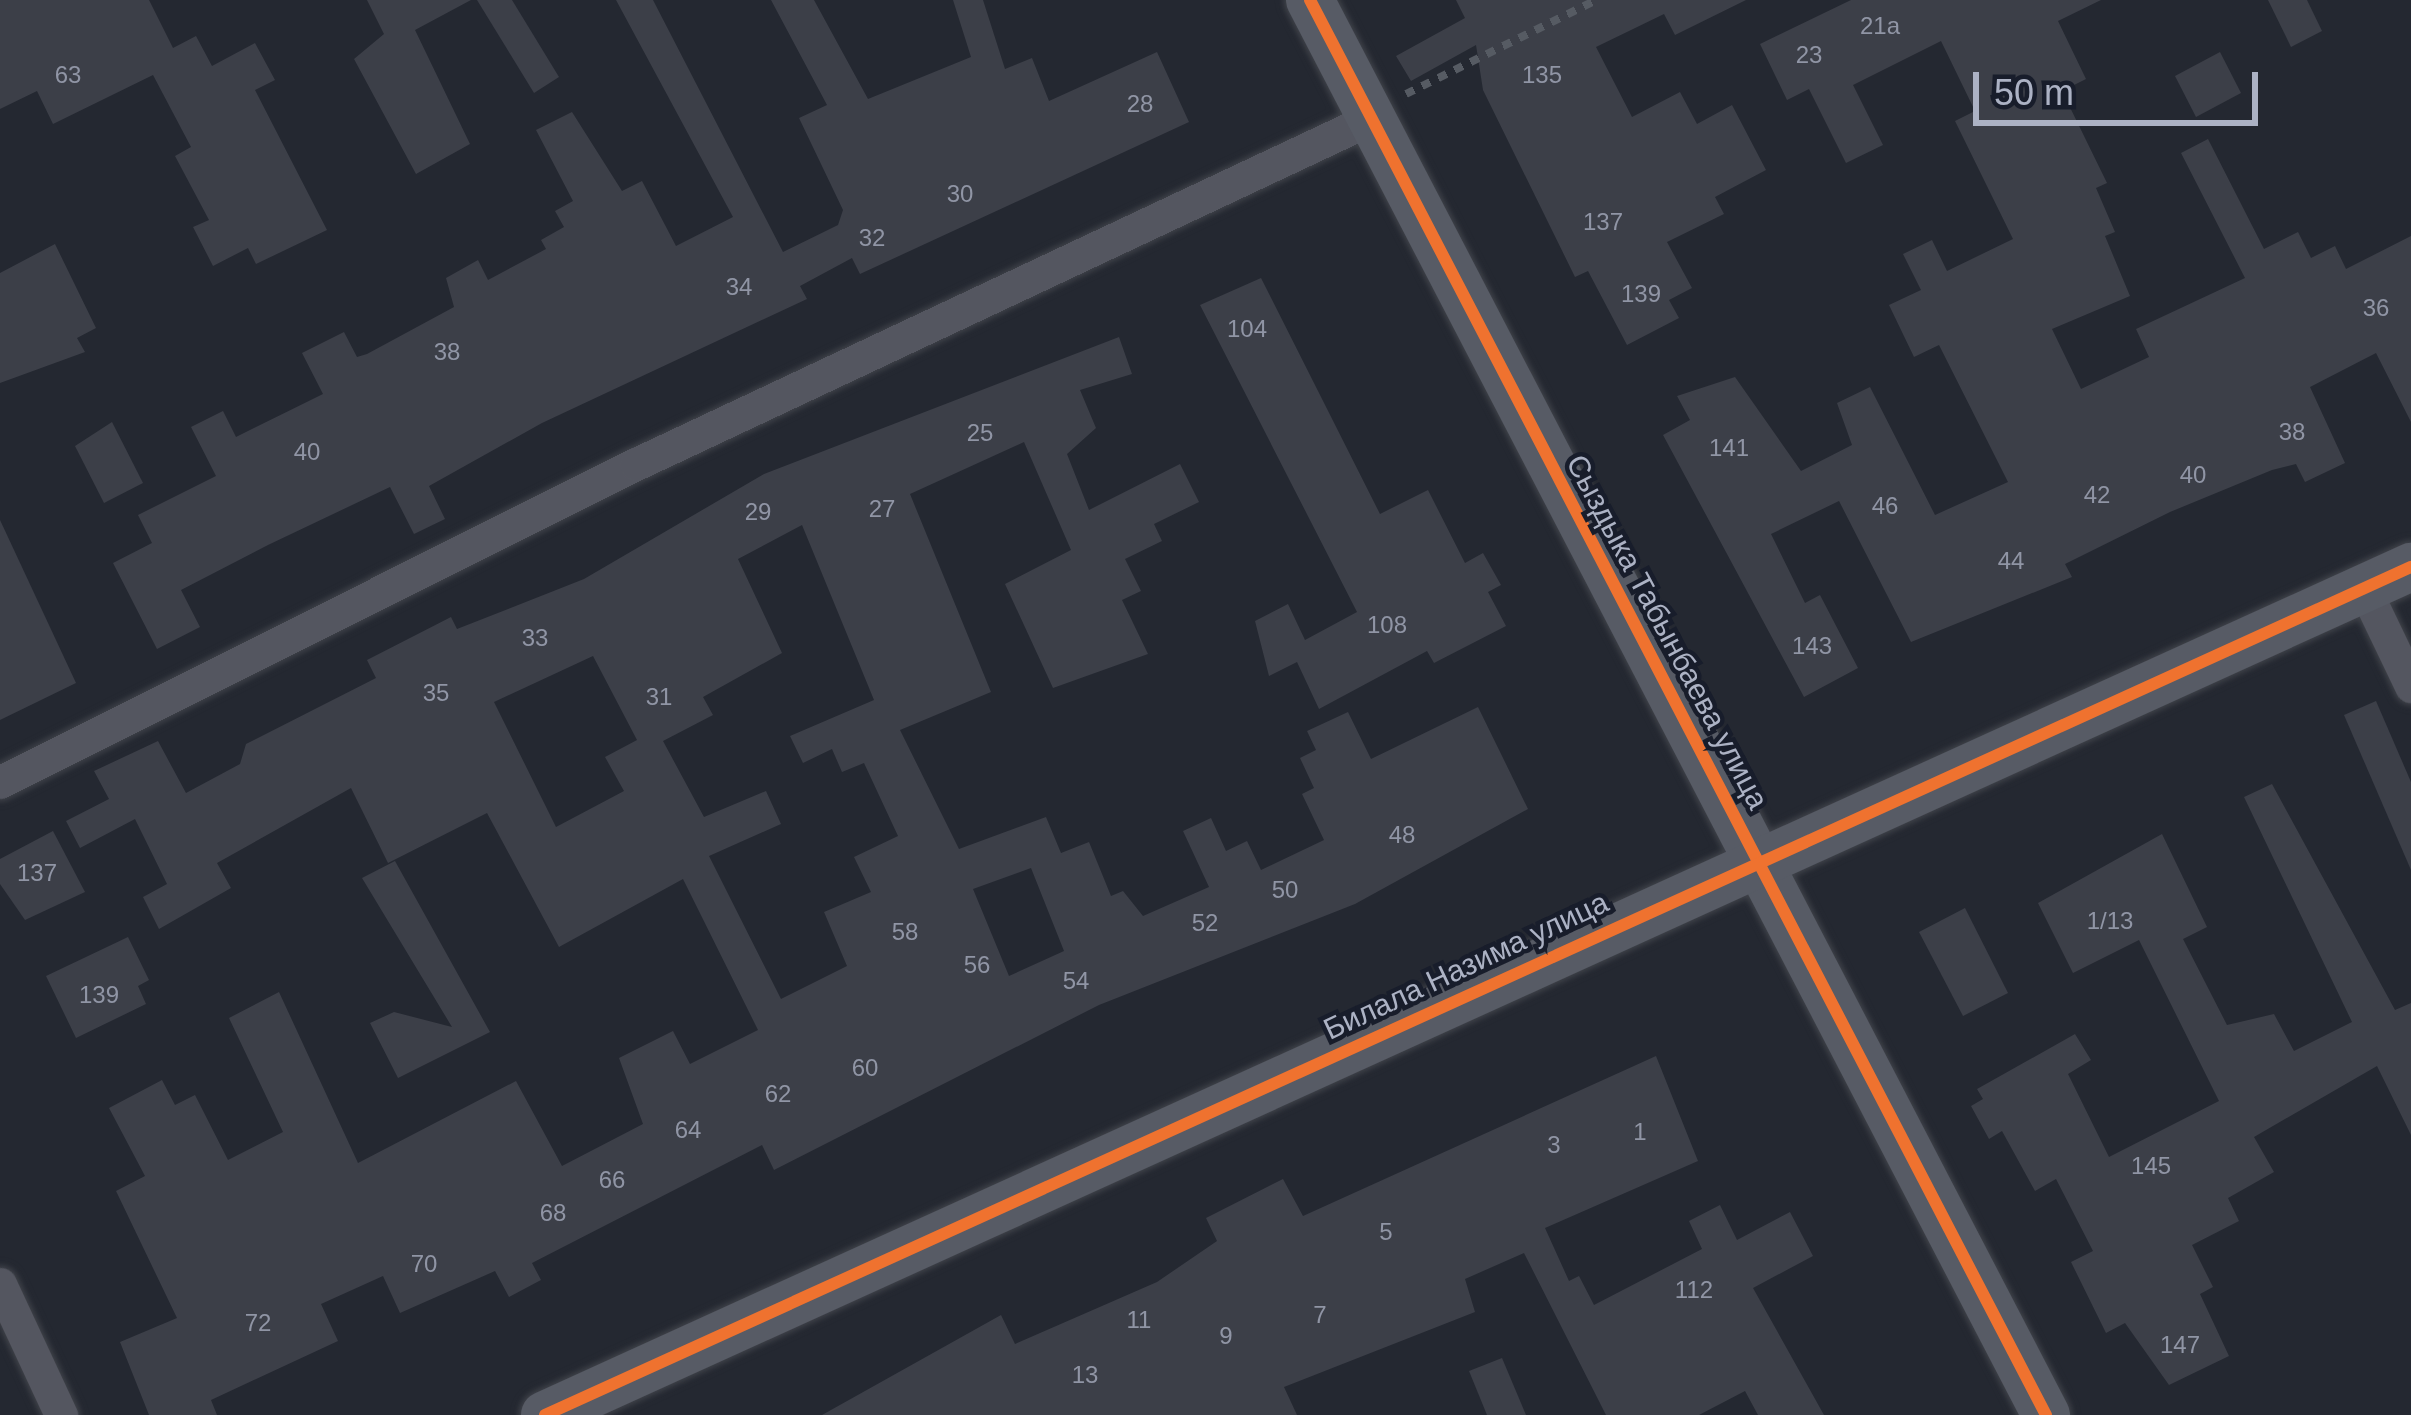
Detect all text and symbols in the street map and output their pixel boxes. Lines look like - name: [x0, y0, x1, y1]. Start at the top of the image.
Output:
- house number: 21а: [1860, 12, 1900, 40]
- house number: 23: [1796, 41, 1822, 69]
- scale bar: [1979, 48, 2264, 122]
- house number: 63: [55, 61, 81, 89]
- house number: 135: [1522, 61, 1562, 89]
- text: 50 m: [1994, 72, 2074, 113]
- house number: 28: [1127, 90, 1153, 118]
- house number: 30: [947, 180, 973, 208]
- house number: 137: [1583, 208, 1623, 236]
- house number: 32: [859, 224, 885, 252]
- house number: 34: [726, 273, 752, 301]
- house number: 139: [1621, 280, 1661, 308]
- house number: 36: [2363, 294, 2389, 322]
- house number: 104: [1227, 315, 1267, 343]
- house number: 38: [434, 338, 460, 366]
- house number: 38: [2279, 418, 2305, 446]
- house number: 25: [967, 419, 993, 447]
- house number: 141: [1709, 434, 1749, 462]
- house number: 40: [294, 438, 320, 466]
- street label: Сыздыка Табынбаева улица: [1558, 449, 1776, 815]
- house number: 40: [2180, 461, 2206, 489]
- house number: 42: [2084, 481, 2110, 509]
- house number: 46: [1872, 492, 1898, 520]
- house number: 27: [869, 495, 895, 523]
- house number: 29: [745, 498, 771, 526]
- house number: 44: [1998, 547, 2024, 575]
- house number: 108: [1367, 611, 1407, 639]
- house number: 33: [522, 624, 548, 652]
- house number: 143: [1792, 632, 1832, 660]
- house number: 35: [423, 679, 449, 707]
- house number: 31: [646, 683, 672, 711]
- house number: 48: [1389, 821, 1415, 849]
- house number: 137: [17, 859, 57, 887]
- house number: 50: [1272, 876, 1298, 904]
- street label: Билала Назима улица: [1318, 884, 1614, 1048]
- house number: 1/13: [2087, 907, 2133, 935]
- house number: 52: [1192, 909, 1218, 937]
- house number: 58: [892, 918, 918, 946]
- house number: 56: [964, 951, 990, 979]
- house number: 54: [1063, 967, 1089, 995]
- house number: 139: [79, 981, 119, 1009]
- house number: 60: [852, 1054, 878, 1082]
- house number: 62: [765, 1080, 791, 1108]
- house number: 64: [675, 1116, 701, 1144]
- house number: 1: [1633, 1118, 1647, 1146]
- house number: 3: [1547, 1131, 1561, 1159]
- house number: 145: [2131, 1152, 2171, 1180]
- house number: 66: [599, 1166, 625, 1194]
- house number: 68: [540, 1199, 566, 1227]
- house number: 5: [1379, 1218, 1393, 1246]
- house number: 70: [411, 1250, 437, 1278]
- house number: 112: [1675, 1276, 1713, 1304]
- house number: 7: [1313, 1301, 1327, 1329]
- house number: 11: [1127, 1306, 1151, 1334]
- house number: 72: [245, 1309, 271, 1337]
- house number: 9: [1219, 1322, 1233, 1350]
- house number: 147: [2160, 1331, 2200, 1359]
- house number: 13: [1072, 1361, 1098, 1389]

